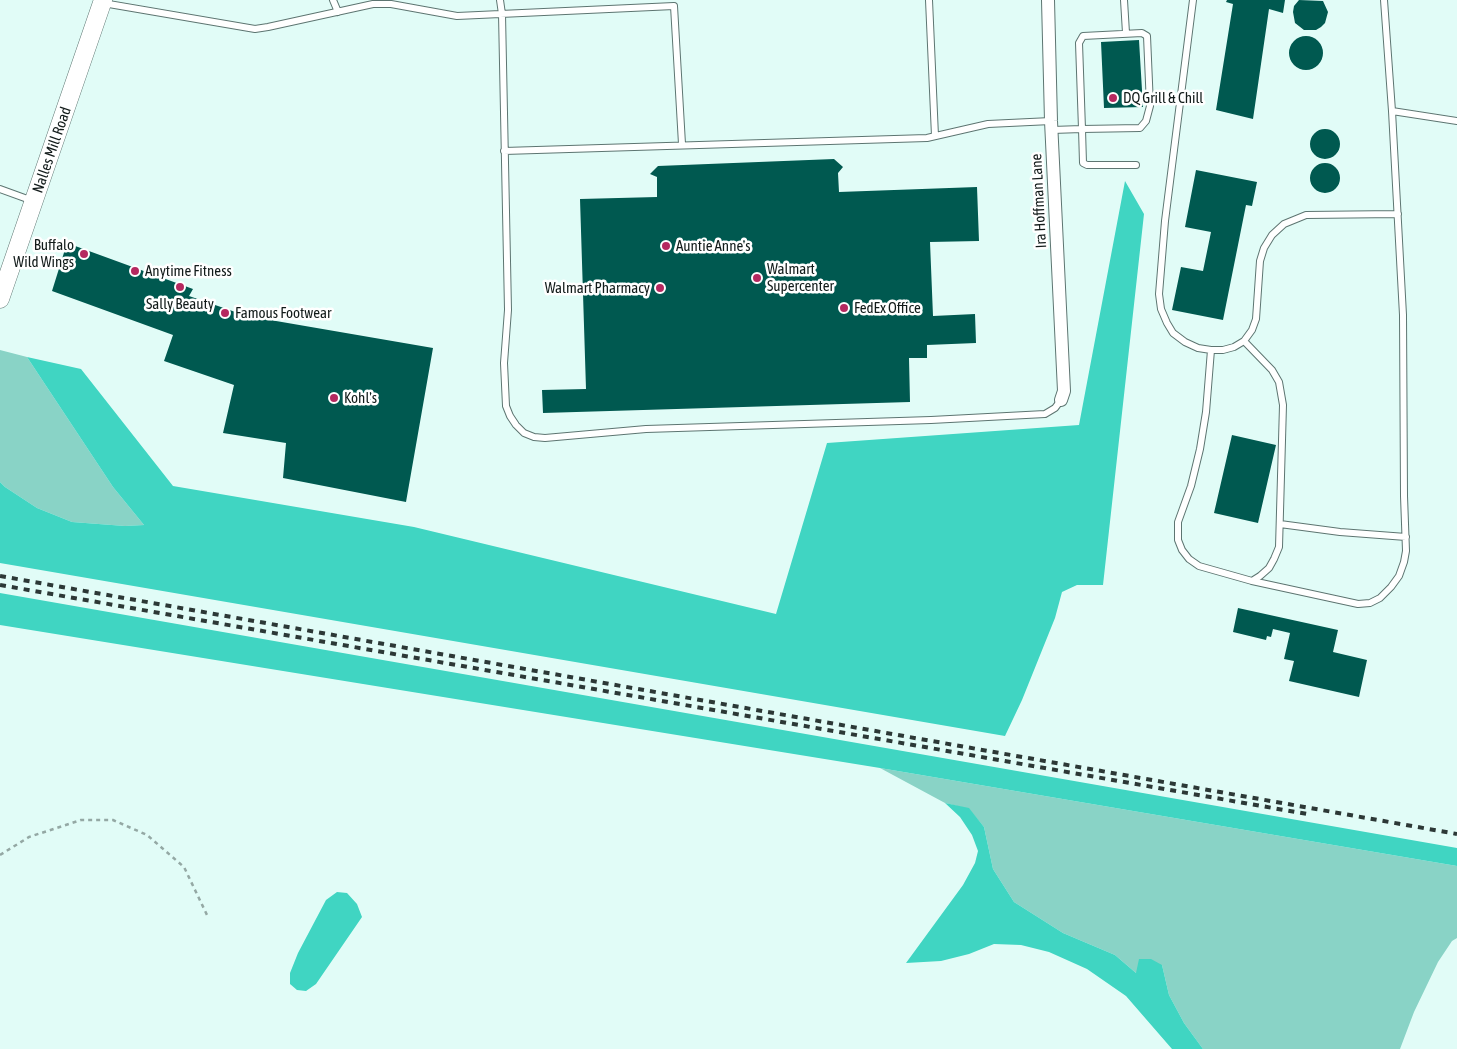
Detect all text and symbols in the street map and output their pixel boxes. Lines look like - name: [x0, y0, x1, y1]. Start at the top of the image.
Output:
- place label: DQ Grill & Chill: [1123, 89, 1203, 107]
- marker: DQ Grill & Chill: [1107, 92, 1119, 104]
- street label: Nalles Mill Road: [29, 105, 75, 195]
- street label: Ira Hoffman Lane: [1028, 153, 1050, 249]
- place label: Buffalo Wild Wings: [13, 236, 74, 271]
- place label: Auntie Anne's: [676, 237, 751, 255]
- marker: Auntie Anne's: [660, 240, 672, 252]
- marker: Buffalo Wild Wings: [78, 248, 90, 260]
- place label: Walmart Supercenter: [767, 260, 834, 295]
- place label: Anytime Fitness: [145, 262, 232, 280]
- marker: Anytime Fitness: [129, 265, 141, 277]
- marker: Walmart Supercenter: [751, 272, 763, 284]
- place label: Walmart Pharmacy: [545, 279, 650, 297]
- marker: Sally Beauty: [174, 281, 186, 293]
- marker: Walmart Pharmacy: [654, 282, 666, 294]
- place label: Sally Beauty: [146, 295, 214, 313]
- place label: FedEx Office: [854, 299, 921, 317]
- marker: FedEx Office: [838, 302, 850, 314]
- place label: Famous Footwear: [235, 304, 331, 322]
- marker: Famous Footwear: [219, 307, 231, 319]
- place label: Kohl's: [344, 389, 377, 407]
- marker: Kohl's: [328, 392, 340, 404]

